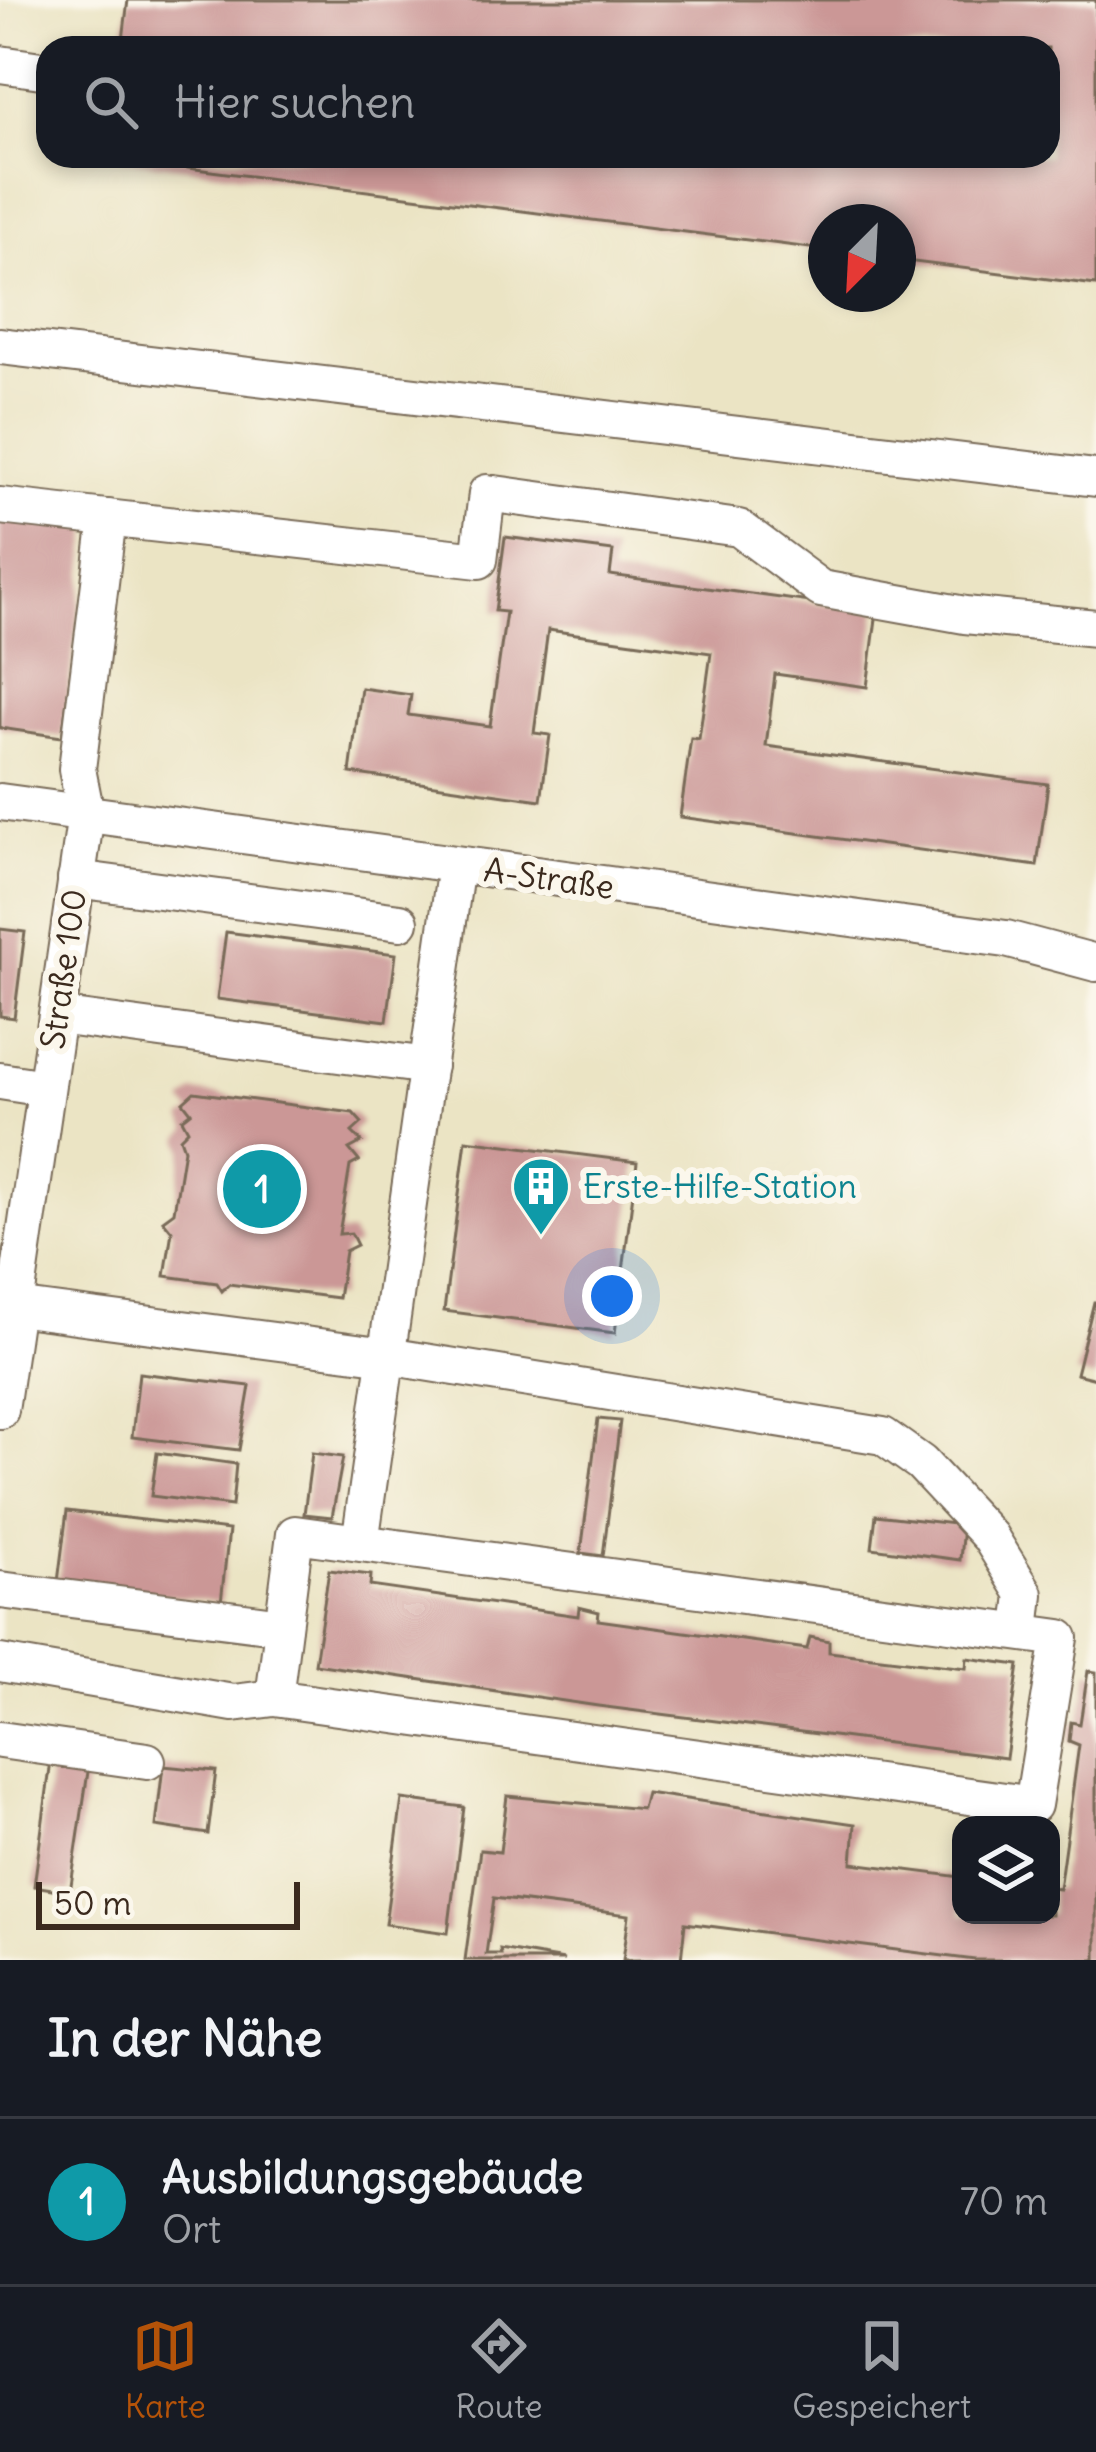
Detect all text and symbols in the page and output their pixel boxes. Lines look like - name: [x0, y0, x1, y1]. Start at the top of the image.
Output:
- search box: [36, 36, 1060, 168]
- icon: search: [78, 69, 144, 135]
- text: Hier suchen: [174, 74, 415, 130]
- north arrow: [808, 204, 916, 312]
- street label: A-Straße: [481, 848, 617, 908]
- street label: Straße 100: [31, 886, 95, 1052]
- pin: 1: [223, 1144, 301, 1234]
- building icon: Erste-Hilfe-Station: [510, 1155, 572, 1237]
- place label: Erste-Hilfe-Station: [583, 1165, 857, 1207]
- your location: [582, 1266, 642, 1326]
- map controls: [952, 1816, 1060, 1924]
- button: layers: [952, 1816, 1060, 1924]
- scale bar: [36, 1876, 300, 1929]
- text: 50 m: [54, 1882, 131, 1924]
- text: In der Nähe: [48, 2006, 323, 2070]
- text: Ausbildungsgebäude: [162, 2149, 583, 2205]
- text: 1: [79, 2177, 95, 2226]
- text: 70 m: [960, 2177, 1048, 2226]
- text: Ort: [162, 2205, 221, 2254]
- tab: Karte: [125, 2313, 206, 2427]
- tab: Route: [456, 2313, 543, 2427]
- tab: Gespeichert: [792, 2313, 971, 2427]

